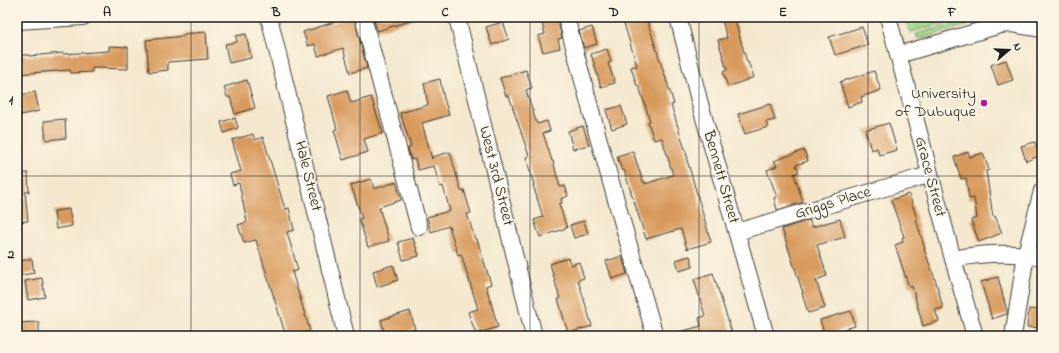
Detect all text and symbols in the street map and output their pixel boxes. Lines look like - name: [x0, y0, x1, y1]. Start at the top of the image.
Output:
- text: A: [103, 3, 111, 22]
- text: B: [271, 3, 281, 22]
- text: C: [441, 3, 449, 22]
- text: D: [608, 3, 619, 22]
- text: E: [779, 3, 787, 22]
- text: F: [947, 3, 957, 22]
- north arrow: [989, 30, 1029, 70]
- text: N: [1009, 41, 1026, 53]
- place label: University of Dubuque: [895, 82, 977, 124]
- text: 1: [9, 91, 14, 110]
- marker: University of Dubuque: [979, 98, 989, 108]
- street label: West 3rd Street: [472, 124, 520, 229]
- street label: Bennett Street: [696, 127, 746, 227]
- street label: Grace Street: [908, 134, 952, 220]
- street label: Hale Street: [288, 138, 329, 214]
- street label: Griggs Place: [792, 180, 875, 226]
- text: 2: [7, 245, 15, 264]

